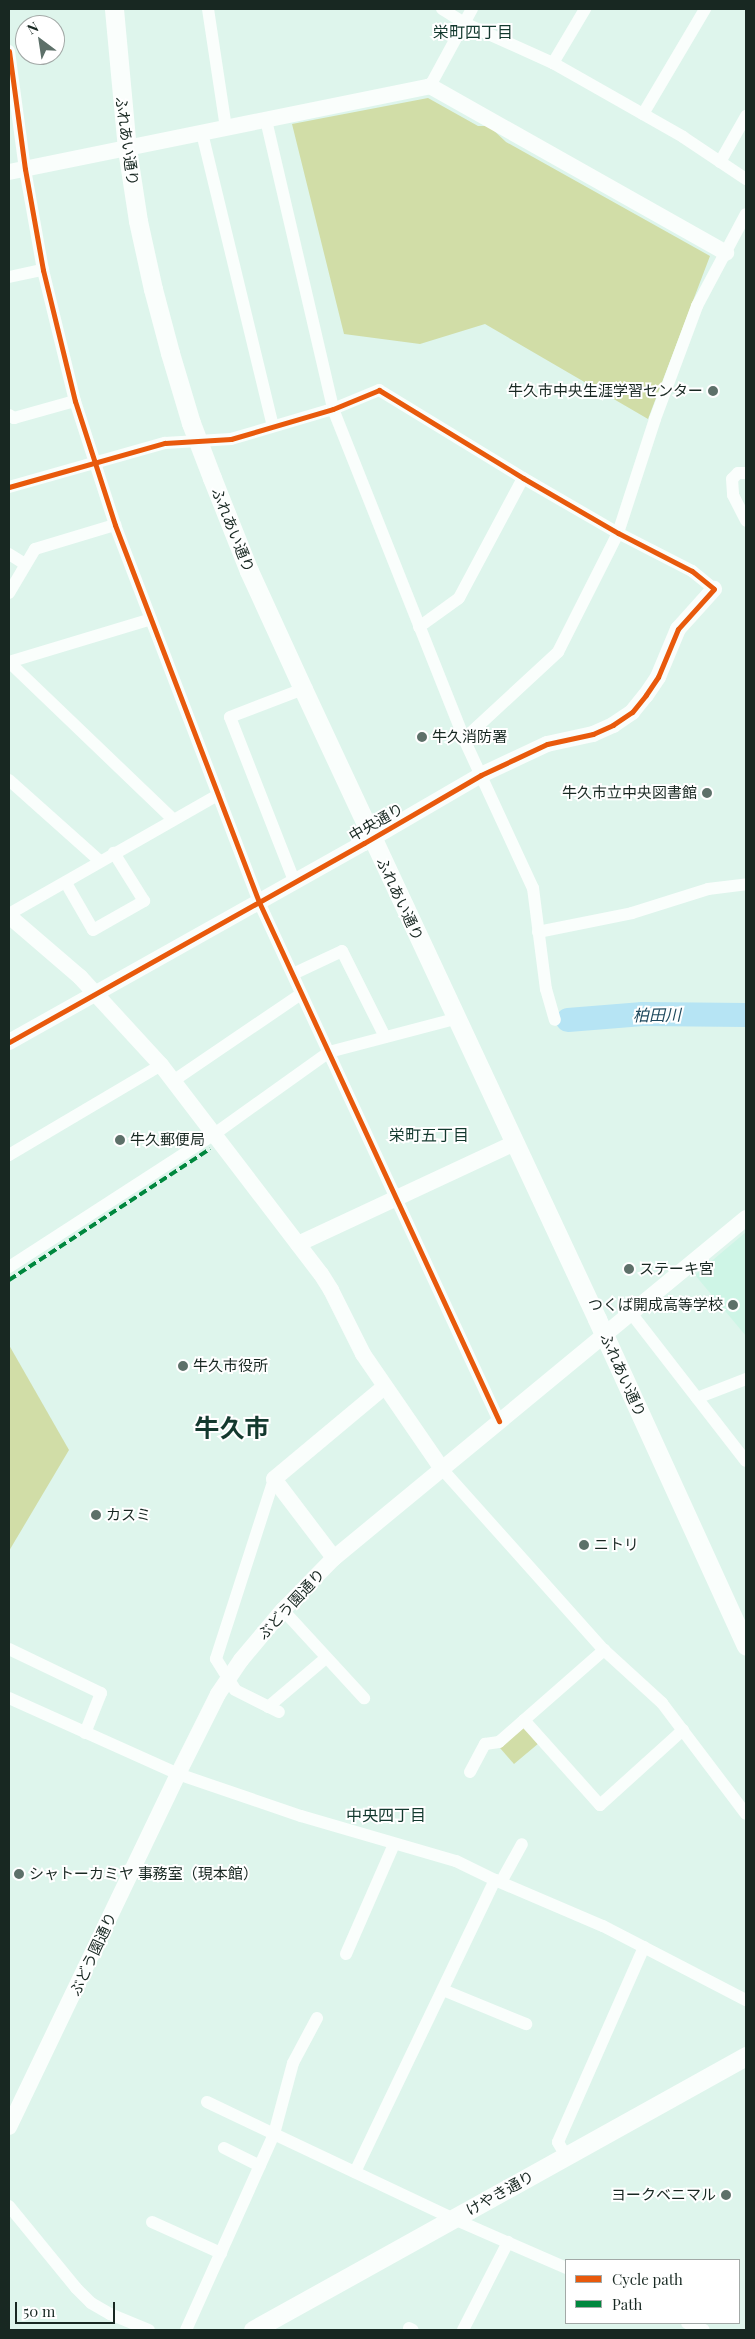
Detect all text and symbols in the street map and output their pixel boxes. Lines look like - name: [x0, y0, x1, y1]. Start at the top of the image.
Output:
- north arrow: [15, 15, 65, 65]
- text: N: [23, 17, 42, 38]
- district label: 栄町四丁目: [433, 22, 513, 42]
- street label: ふれあい通り: [112, 95, 142, 187]
- place label: 牛久市中央生涯学習センター: [508, 382, 703, 400]
- marker: 牛久市中央生涯学習センター: [707, 385, 719, 397]
- street label: ふれあい通り: [208, 485, 258, 575]
- place label: 牛久消防署: [432, 728, 507, 746]
- marker: 牛久消防署: [416, 731, 428, 743]
- place label: 牛久市立中央図書館: [562, 784, 697, 802]
- marker: 牛久市立中央図書館: [701, 787, 713, 799]
- street label: 中央通り: [346, 799, 406, 845]
- street label: ふれあい通り: [373, 854, 427, 944]
- water label: 柏田川: [633, 1005, 681, 1025]
- district label: 栄町五丁目: [389, 1125, 469, 1145]
- place label: 牛久郵便局: [130, 1131, 205, 1149]
- marker: 牛久郵便局: [114, 1134, 126, 1146]
- place label: ステーキ宮: [639, 1260, 714, 1278]
- marker: ステーキ宮: [623, 1263, 635, 1275]
- place label: つくば開成高等学校: [588, 1296, 723, 1314]
- marker: つくば開成高等学校: [727, 1299, 739, 1311]
- street label: ふれあい通り: [596, 1330, 650, 1420]
- place label: 牛久市役所: [193, 1357, 268, 1375]
- marker: 牛久市役所: [177, 1360, 189, 1372]
- district label: 牛久市: [195, 1412, 269, 1442]
- place label: カスミ: [106, 1506, 151, 1524]
- marker: カスミ: [90, 1509, 102, 1521]
- place label: ニトリ: [594, 1536, 639, 1554]
- marker: ニトリ: [578, 1539, 590, 1551]
- street label: ぶどう園通り: [254, 1565, 328, 1643]
- district label: 中央四丁目: [346, 1805, 426, 1825]
- place label: シャトーカミヤ 事務室（現本館）: [29, 1865, 258, 1883]
- marker: シャトーカミヤ 事務室（現本館）: [13, 1868, 25, 1880]
- street label: ぶどう園通り: [66, 1909, 120, 1999]
- street label: けやき通り: [463, 2167, 537, 2219]
- place label: ヨークベニマル: [611, 2186, 716, 2204]
- marker: ヨークベニマル: [720, 2189, 732, 2201]
- legend: [565, 2259, 740, 2324]
- text: Cycle path: [612, 2269, 683, 2289]
- scale bar: [18, 2292, 118, 2324]
- text: Path: [612, 2294, 642, 2314]
- text: 50 m: [23, 2301, 55, 2321]

